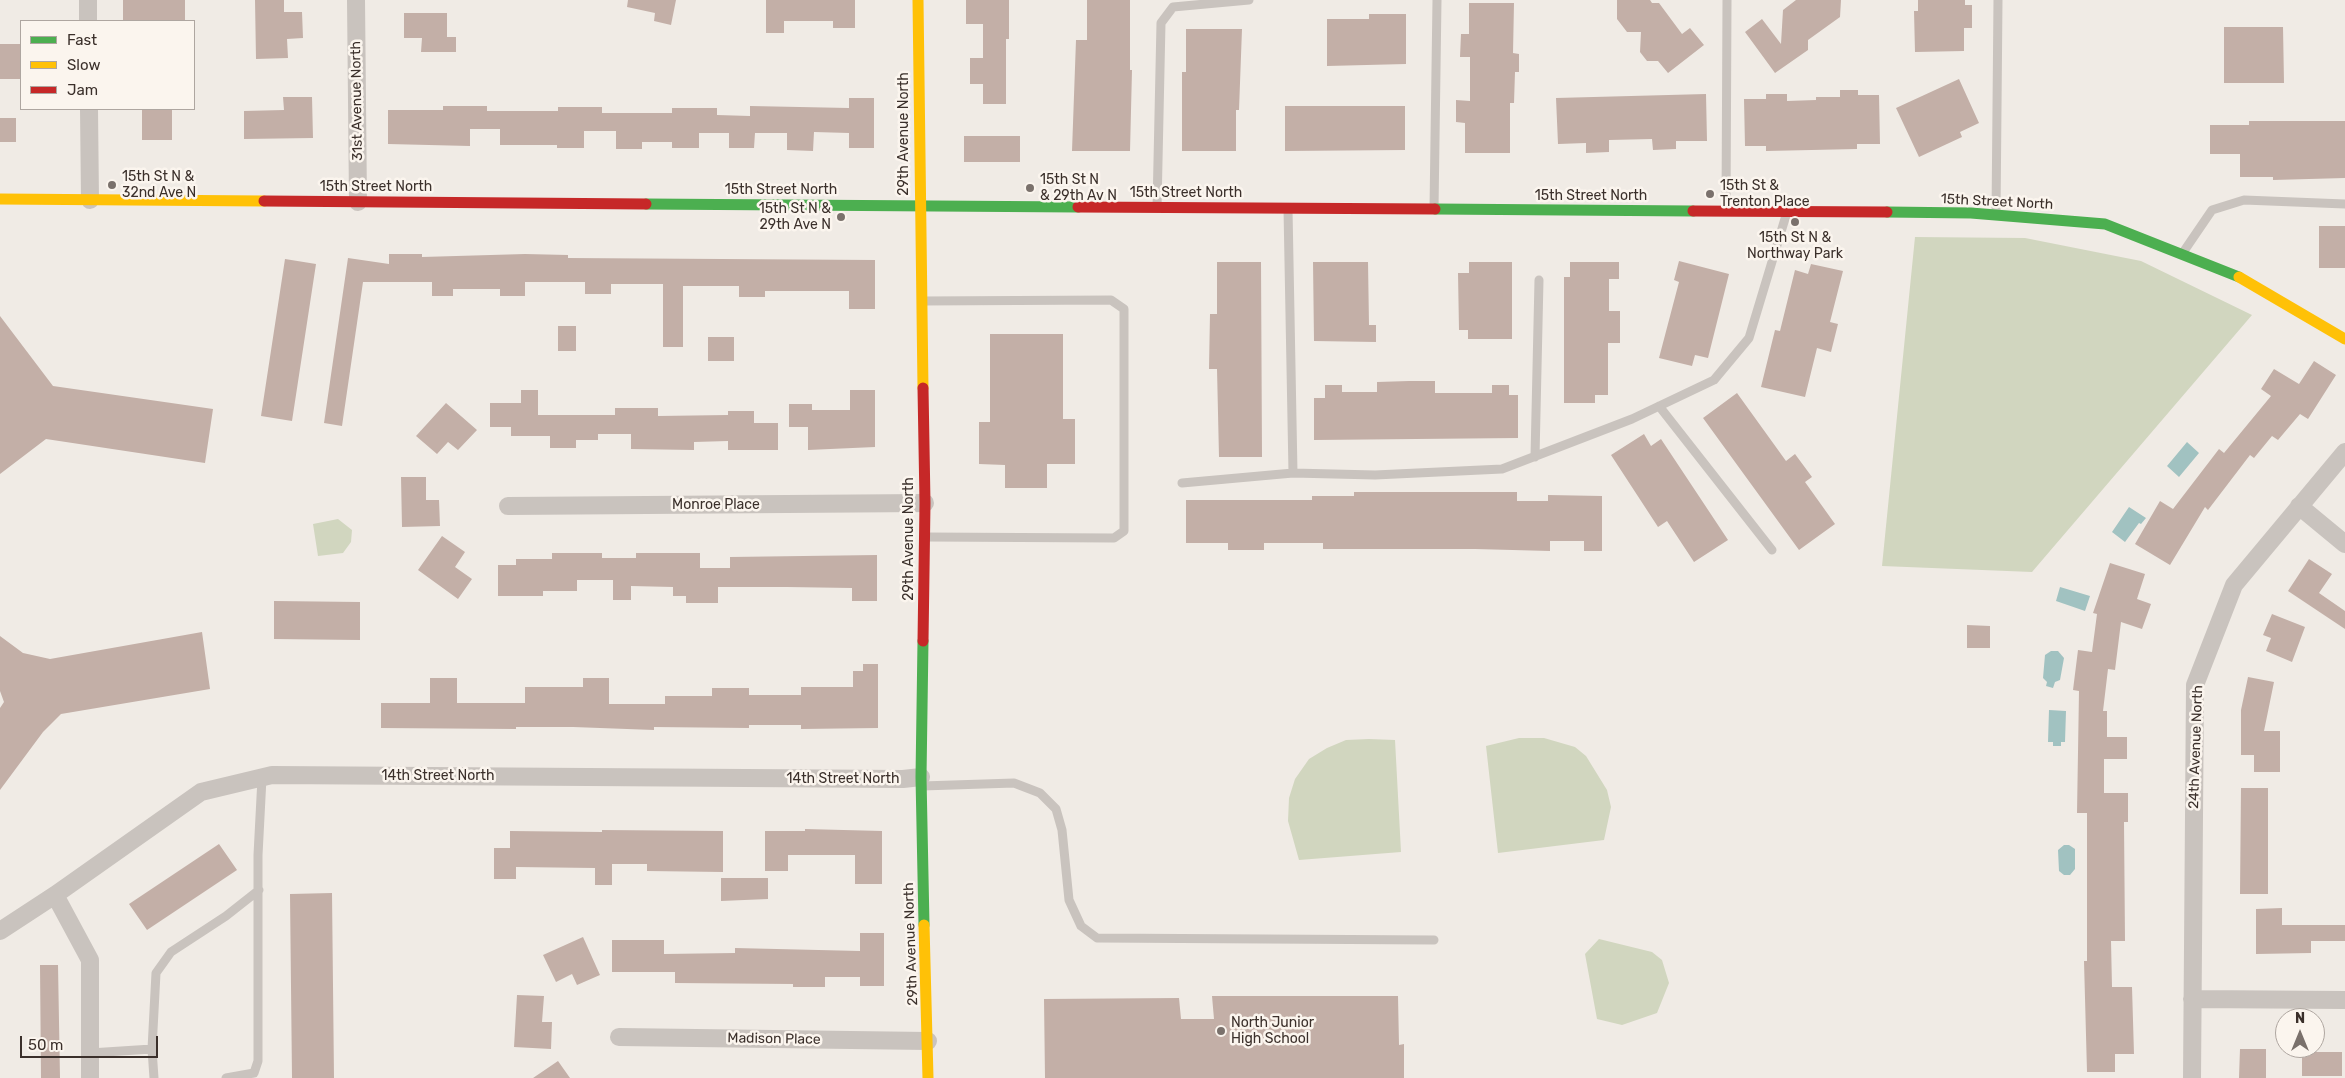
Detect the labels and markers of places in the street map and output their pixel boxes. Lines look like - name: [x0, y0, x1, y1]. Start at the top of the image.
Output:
- place label: 15th St N & 32nd Ave N: [122, 169, 196, 202]
- place label: 15th St N & 29th Av N: [1040, 172, 1117, 204]
- place label: 15th St & Trenton Place: [1720, 178, 1809, 210]
- marker: 15th St N & 32nd Ave N: [106, 179, 118, 191]
- marker: 15th St N & 29th Av N: [1024, 182, 1036, 194]
- marker: 15th St & Trenton Place: [1704, 188, 1716, 200]
- place label: 15th St N & 29th Ave N: [759, 201, 831, 233]
- marker: 15th St N & 29th Ave N: [835, 211, 847, 223]
- marker: 15th St N & Northway Park: [1789, 216, 1801, 228]
- place label: 15th St N & Northway Park: [1747, 230, 1843, 262]
- place label: North Junior High School: [1231, 1015, 1314, 1048]
- marker: North Junior High School: [1215, 1025, 1227, 1037]

